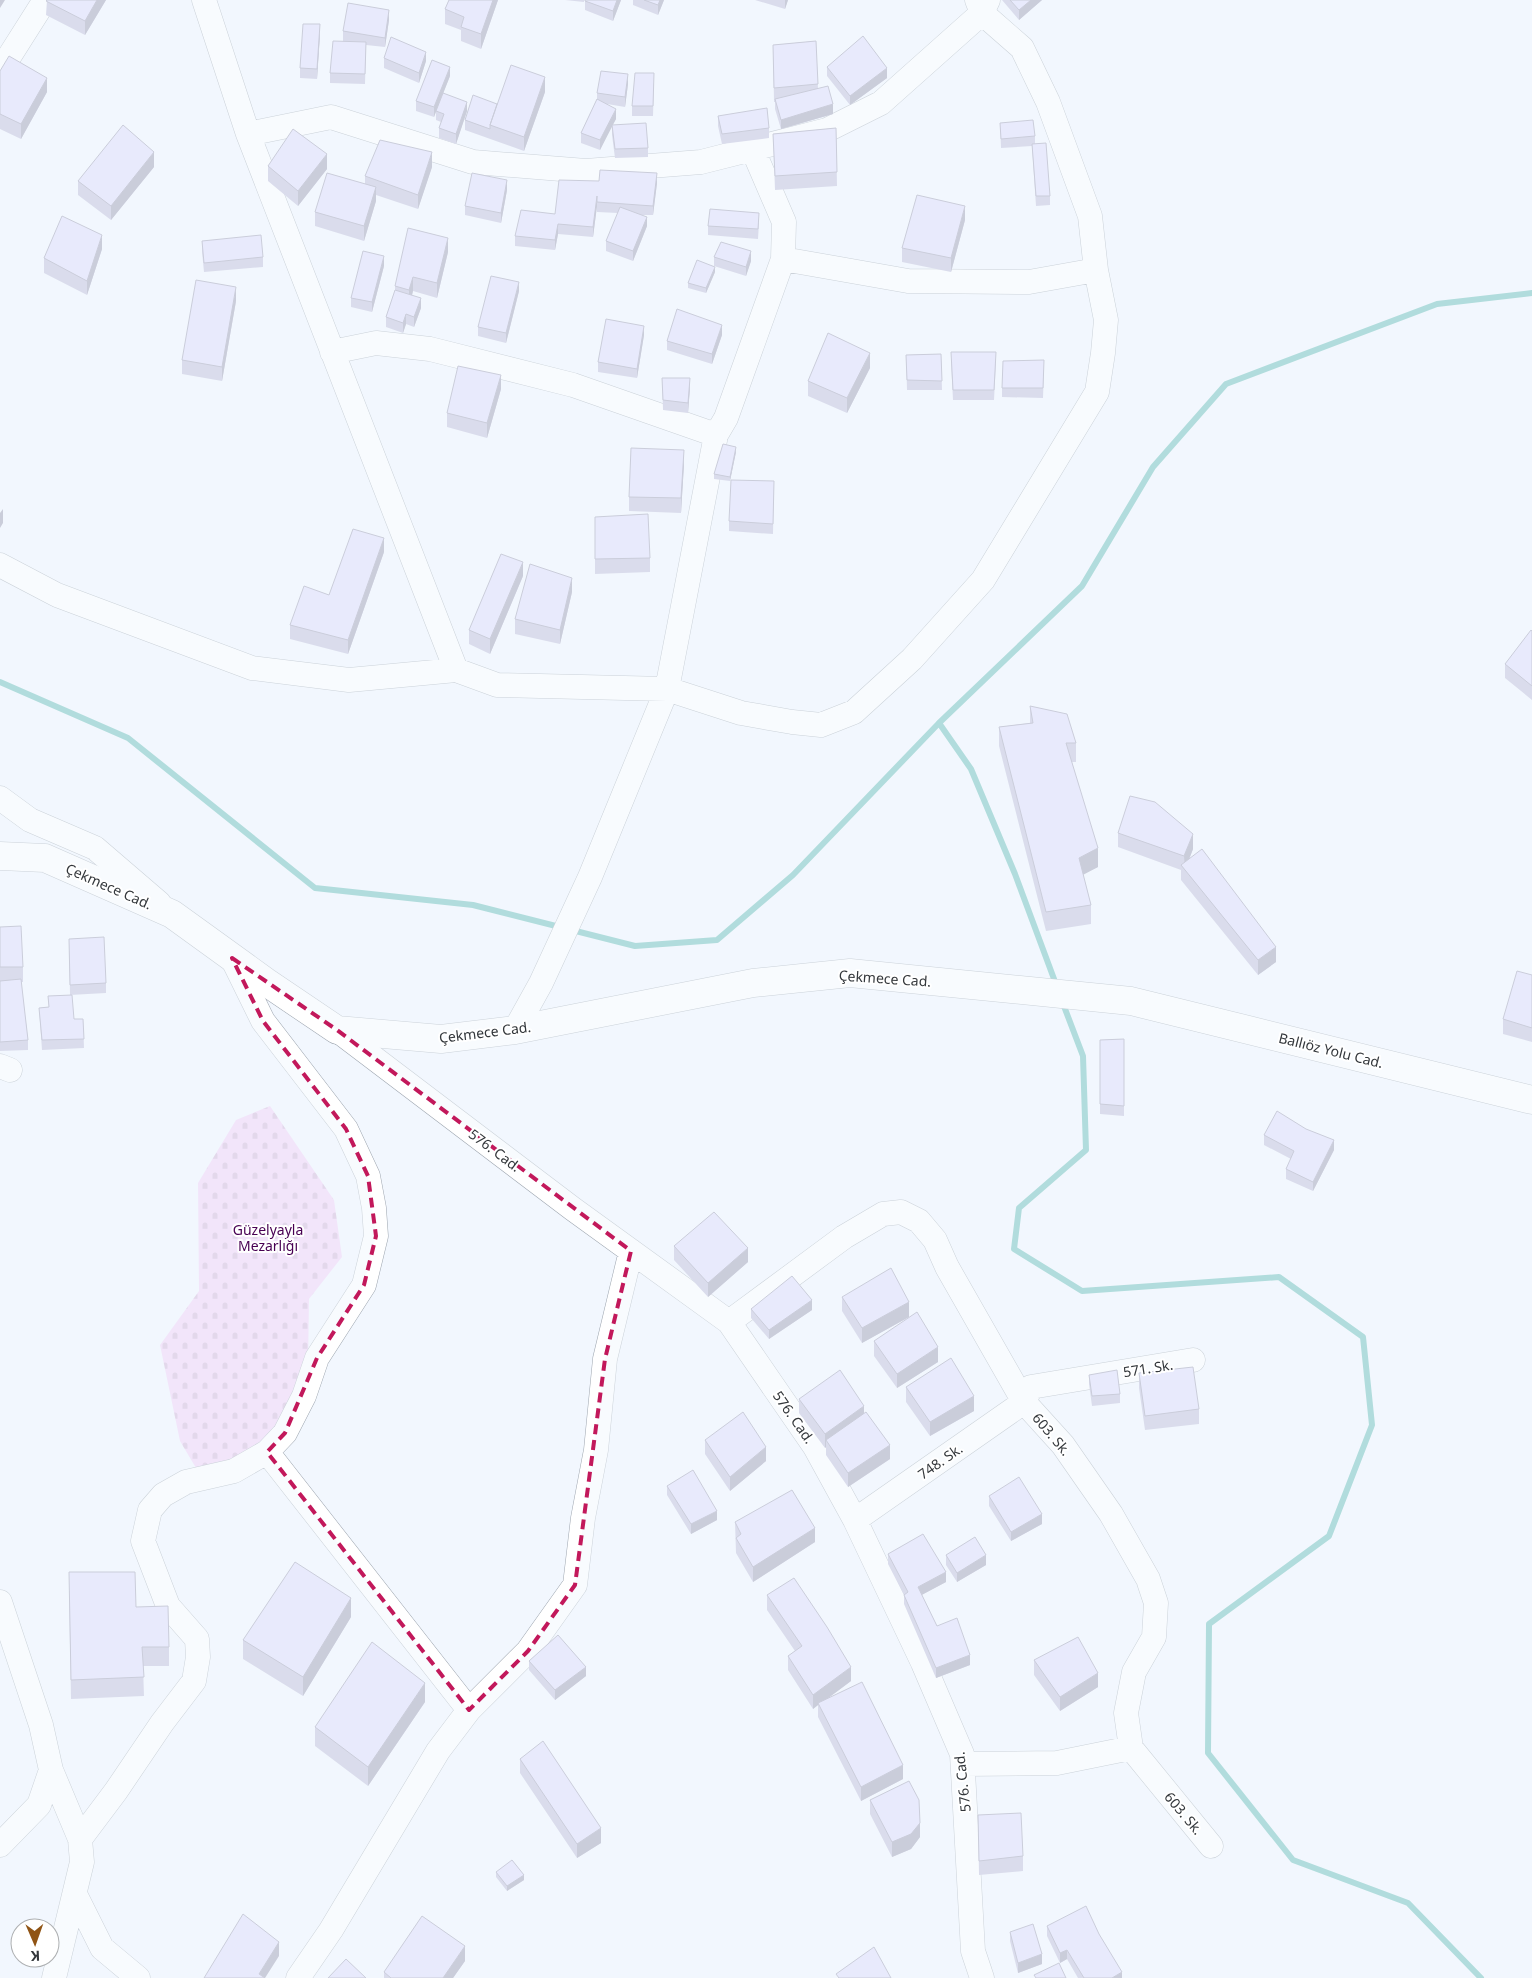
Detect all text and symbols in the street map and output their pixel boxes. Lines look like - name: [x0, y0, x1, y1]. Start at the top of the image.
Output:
- street label: Çekmece Cad.: [63, 859, 155, 913]
- street label: Çekmece Cad.: [838, 965, 932, 991]
- street label: Çekmece Cad.: [438, 1017, 532, 1047]
- street label: Ballıöz Yolu Cad.: [1277, 1028, 1385, 1072]
- street label: 576. Cad.: [465, 1124, 525, 1176]
- park label: Güzelyayla Mezarlığı: [233, 1220, 303, 1255]
- street label: 571. Sk.: [1122, 1355, 1174, 1381]
- street label: 576. Cad.: [769, 1387, 819, 1447]
- street label: 603. Sk.: [1029, 1409, 1075, 1459]
- street label: 748. Sk.: [914, 1439, 966, 1483]
- street label: 576. Cad.: [949, 1751, 975, 1813]
- street label: 603. Sk.: [1161, 1788, 1207, 1838]
- north arrow: [10, 1918, 60, 1968]
- text: K: [30, 1947, 40, 1966]

